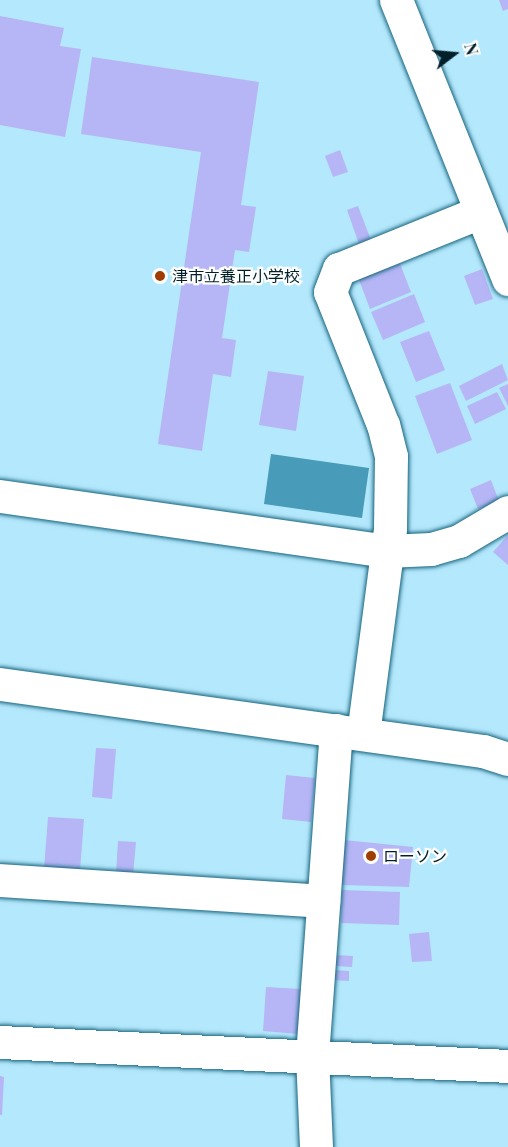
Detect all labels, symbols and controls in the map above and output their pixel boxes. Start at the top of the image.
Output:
north arrow [424,24,484,84]
text: N [460,40,483,57]
place label: 津市立養正小学校 [172,266,300,286]
marker: 津市立養正小学校 [153,269,167,283]
place label: ローソン [383,846,447,866]
marker: ローソン [364,849,378,863]

